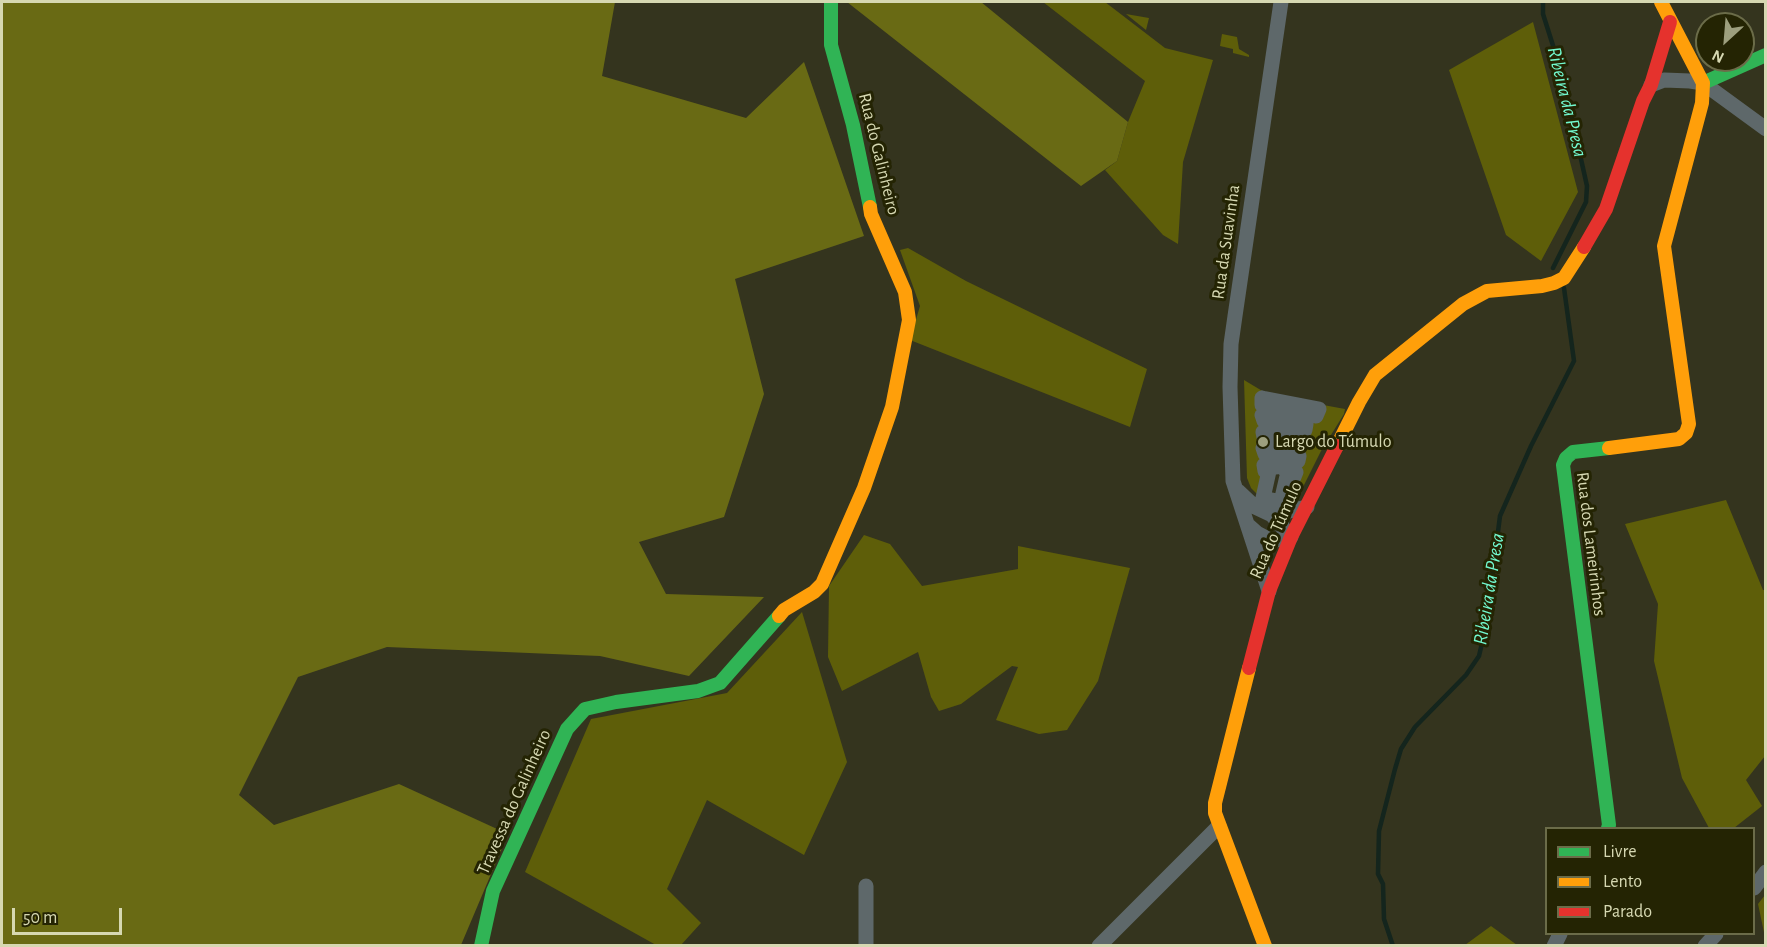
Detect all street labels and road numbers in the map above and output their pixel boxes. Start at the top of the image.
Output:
street label: Rua do Galinheiro [853,91,905,217]
street label: Rua da Suavinha [1207,183,1245,301]
street label: Rua dos Lameirinhos [1571,471,1611,617]
street label: Rua do Túmulo [1245,478,1307,582]
street label: Travessa do Galinheiro [472,726,556,878]

